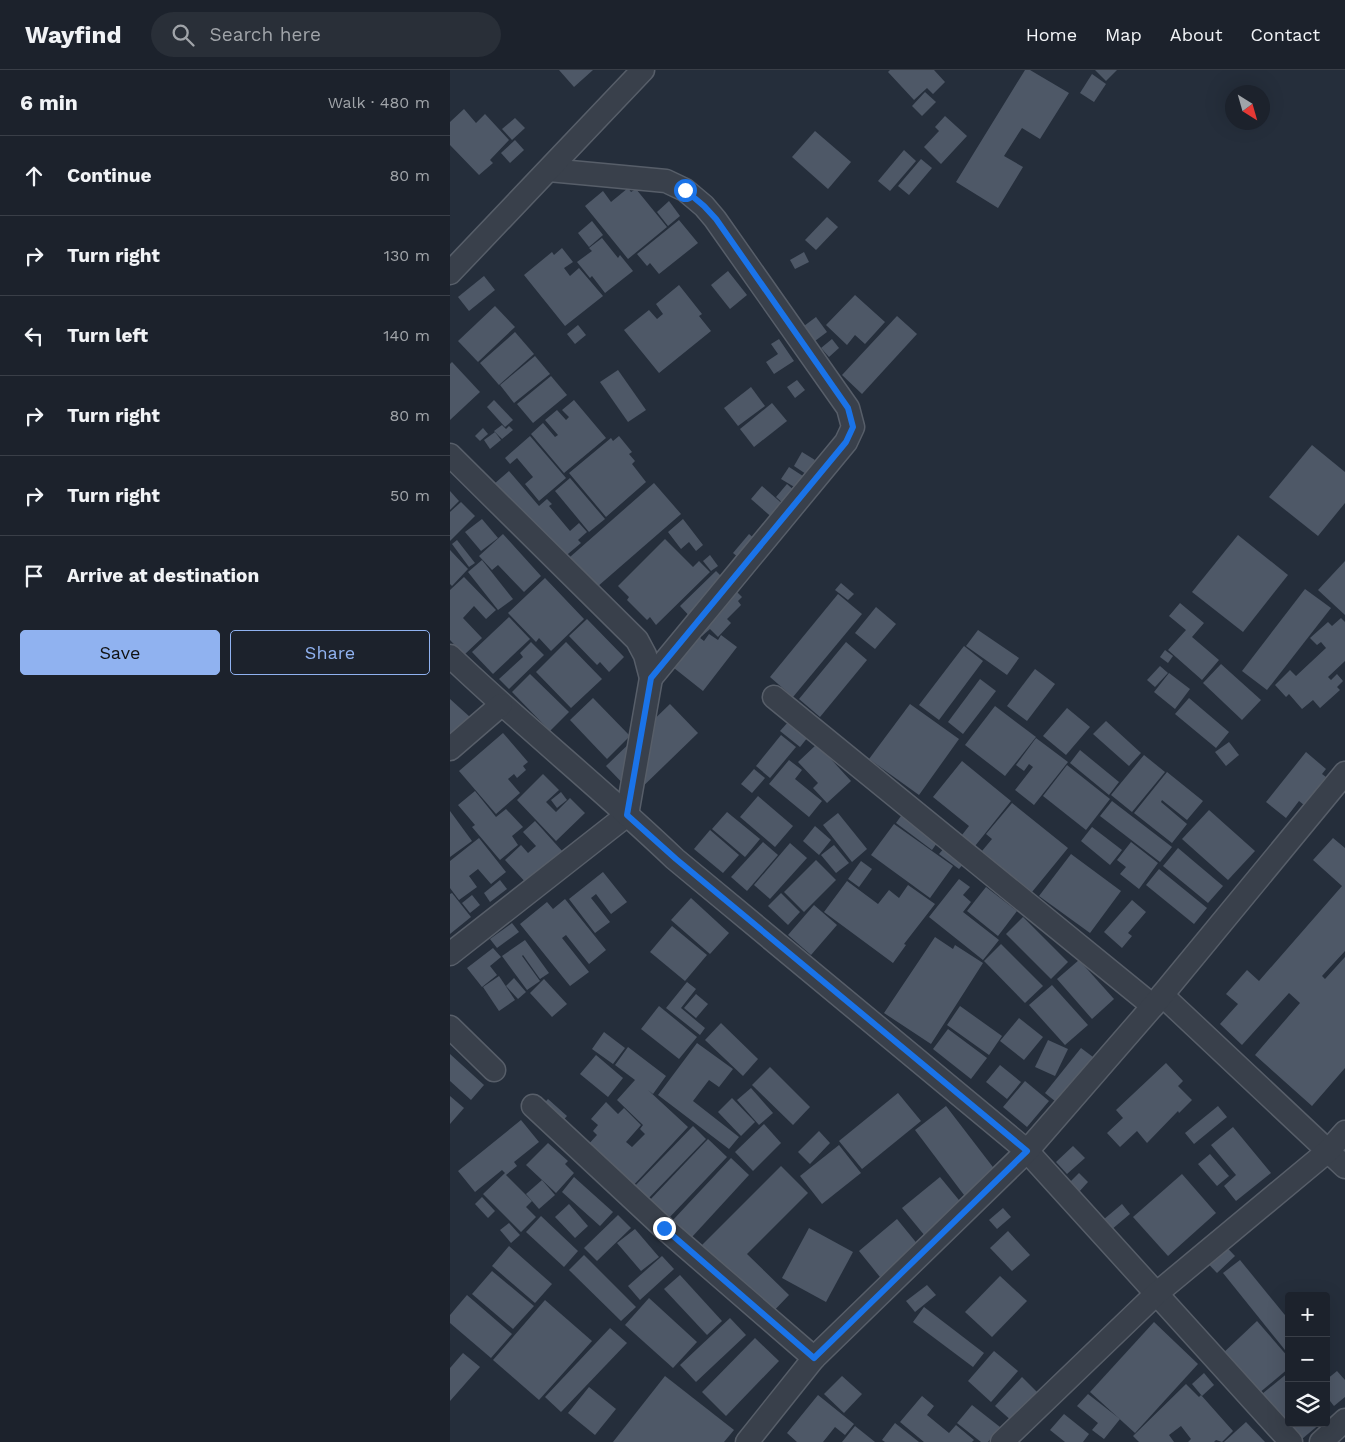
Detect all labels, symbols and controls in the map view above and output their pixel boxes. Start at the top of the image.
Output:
search box [151,12,501,57]
text: Wayfind [25,21,121,49]
icon: search [169,21,197,49]
text: Search here [209,23,321,46]
text: Home [1026,24,1077,45]
text: Map [1105,24,1142,45]
text: About [1170,24,1222,45]
text: Contact [1250,24,1320,45]
north arrow [1225,85,1270,130]
text: 6 min [20,90,78,115]
text: Walk · 480 m [328,93,430,112]
icon: ahead [20,162,48,190]
text: Continue [67,164,151,187]
text: 80 m [389,166,430,185]
route start [674,179,697,202]
icon: right [20,242,48,270]
text: Turn right [67,244,160,267]
text: 130 m [384,246,430,265]
icon: left [20,322,48,350]
text: Turn left [67,324,148,347]
text: 140 m [383,326,430,345]
icon: right [20,402,48,430]
text: Turn right [67,404,160,427]
text: 80 m [389,406,430,425]
icon: right [20,482,48,510]
text: Turn right [67,484,160,507]
text: 50 m [390,486,430,505]
icon: arrive [20,562,48,590]
text: Arrive at destination [67,564,259,587]
button: Save [20,630,220,675]
button: Share [230,630,430,675]
route end [653,1217,676,1240]
map controls [1285,1292,1330,1427]
button: + [1285,1292,1330,1337]
button: − [1285,1337,1330,1382]
button: layers [1285,1382,1330,1427]

